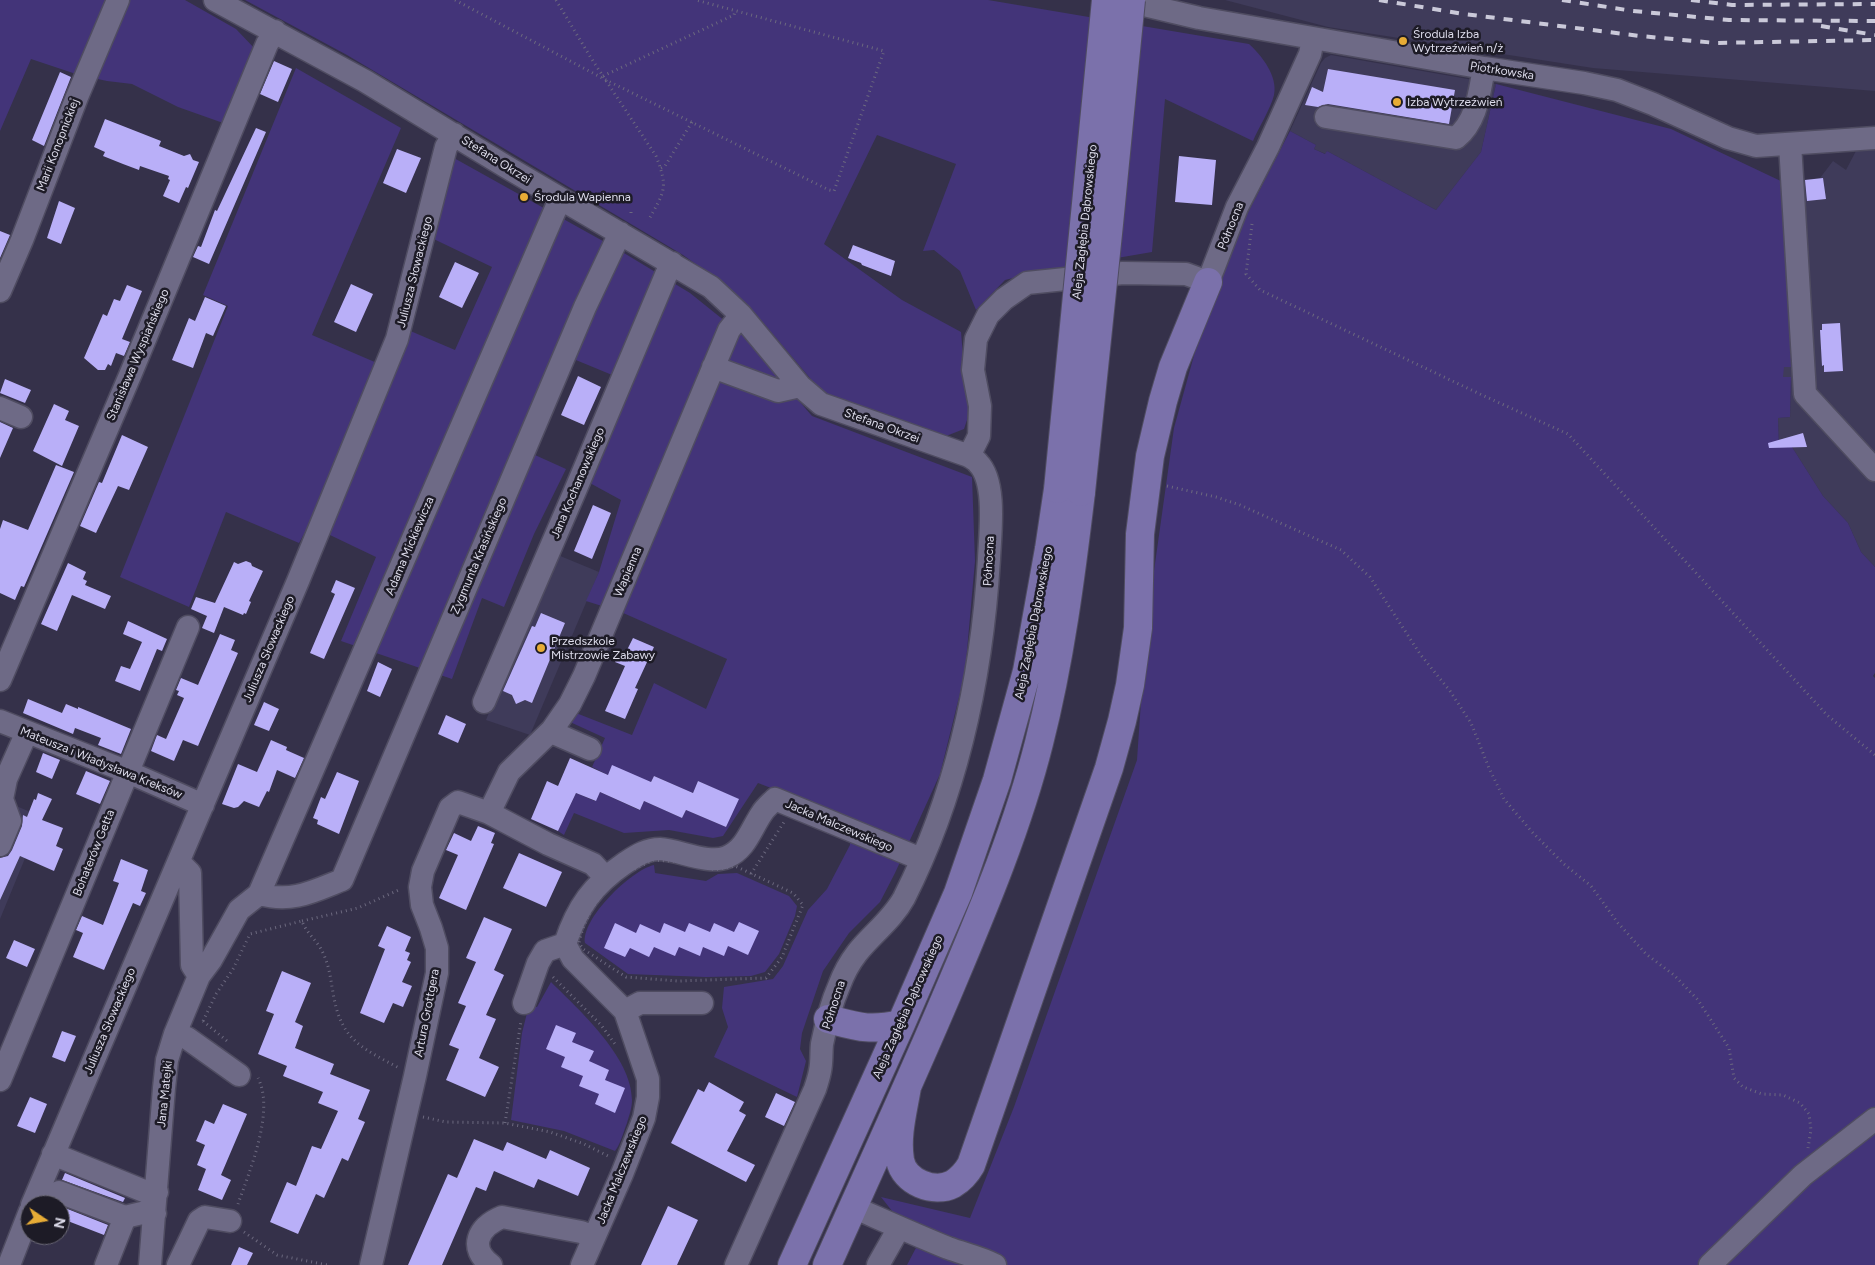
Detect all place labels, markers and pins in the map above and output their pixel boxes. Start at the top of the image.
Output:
place label: Środula Izba Wytrzeźwień n/ż [1413,27,1503,55]
marker: Środula Izba Wytrzeźwień n/ż [1397,35,1409,47]
place label: Izba Wytrzeźwień [1407,95,1502,109]
marker: Izba Wytrzeźwień [1391,96,1403,108]
place label: Środula Wapienna [534,190,631,204]
marker: Środula Wapienna [518,191,530,203]
place label: Przedszkole Mistrzowie Zabawy [551,634,655,662]
marker: Przedszkole Mistrzowie Zabawy [535,642,547,654]

